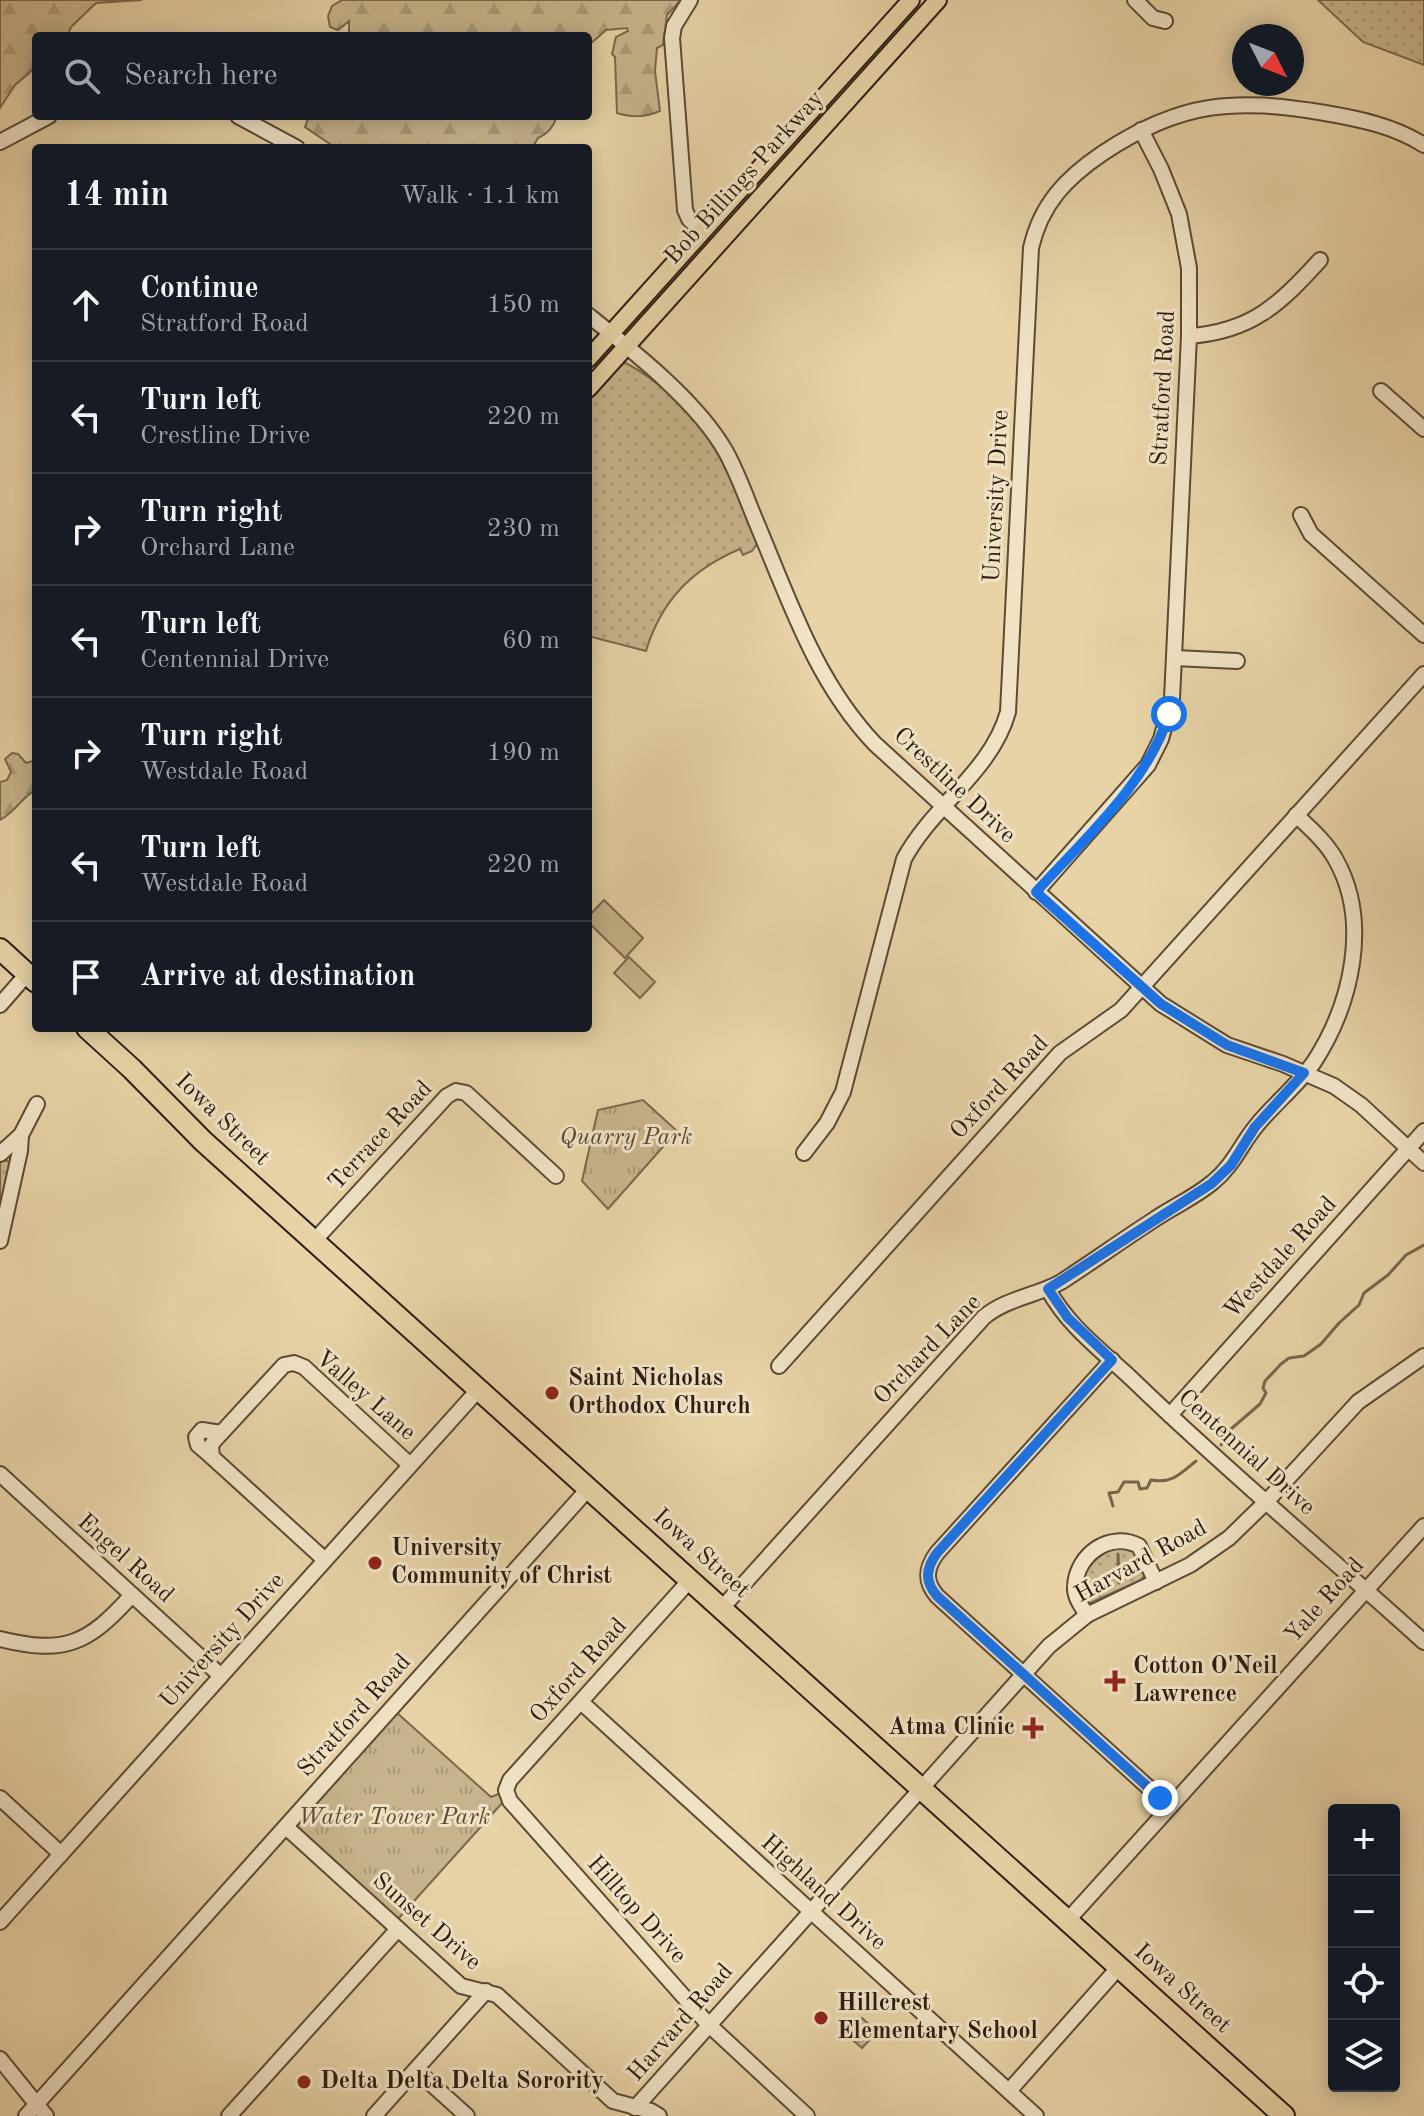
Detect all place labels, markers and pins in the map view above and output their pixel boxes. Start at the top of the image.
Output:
place label: Saint Nicholas Orthodox Church [568,1367,751,1419]
marker: Saint Nicholas Orthodox Church [543,1384,561,1402]
place label: University Community of Christ [391,1537,612,1589]
marker: University Community of Christ [366,1554,384,1572]
place label: Cotton O'Neil Lawrence [1133,1655,1278,1707]
marker: Cotton O'Neil Lawrence [1104,1670,1126,1692]
place label: Atma Clinic [888,1716,1015,1740]
marker: Atma Clinic [1022,1717,1044,1739]
place label: Hillcrest Elementary School [837,1992,1038,2044]
marker: Hillcrest Elementary School [812,2009,830,2027]
place label: Delta Delta Delta Sorority [320,2070,604,2094]
marker: Delta Delta Delta Sorority [295,2073,313,2091]

